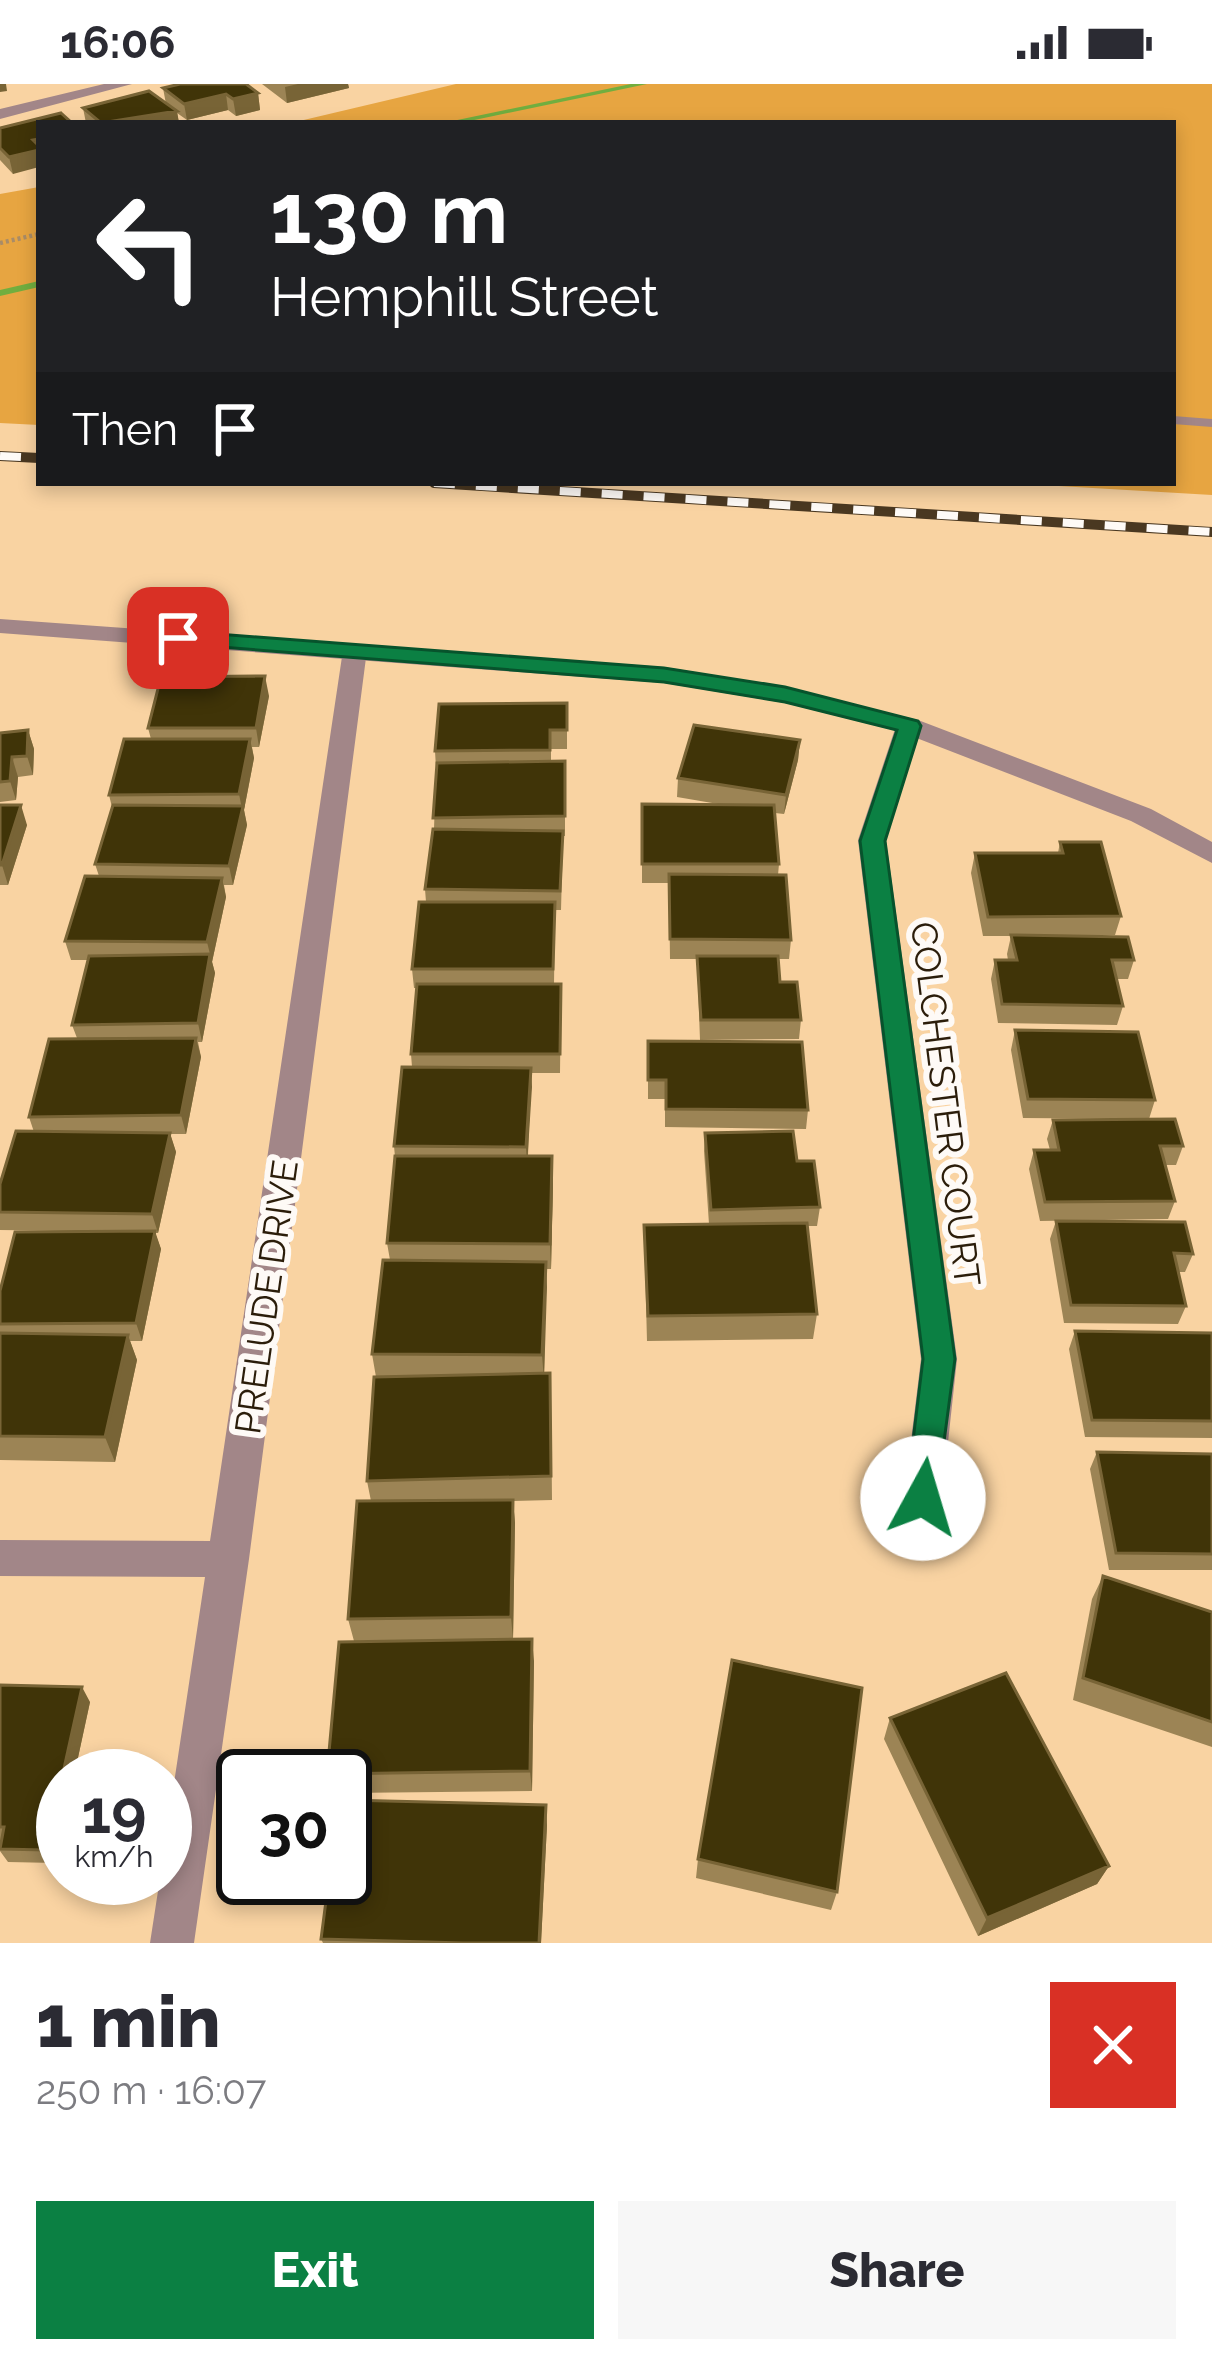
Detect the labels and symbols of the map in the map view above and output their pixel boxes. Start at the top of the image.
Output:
pin [127,587,229,689]
street label: COLCHESTER COURT [903,919,989,1289]
street label: PRELUDE DRIVE [226,1157,306,1437]
position arrow [860,1435,986,1561]
speed limit sign: 30 [216,1749,372,1905]

